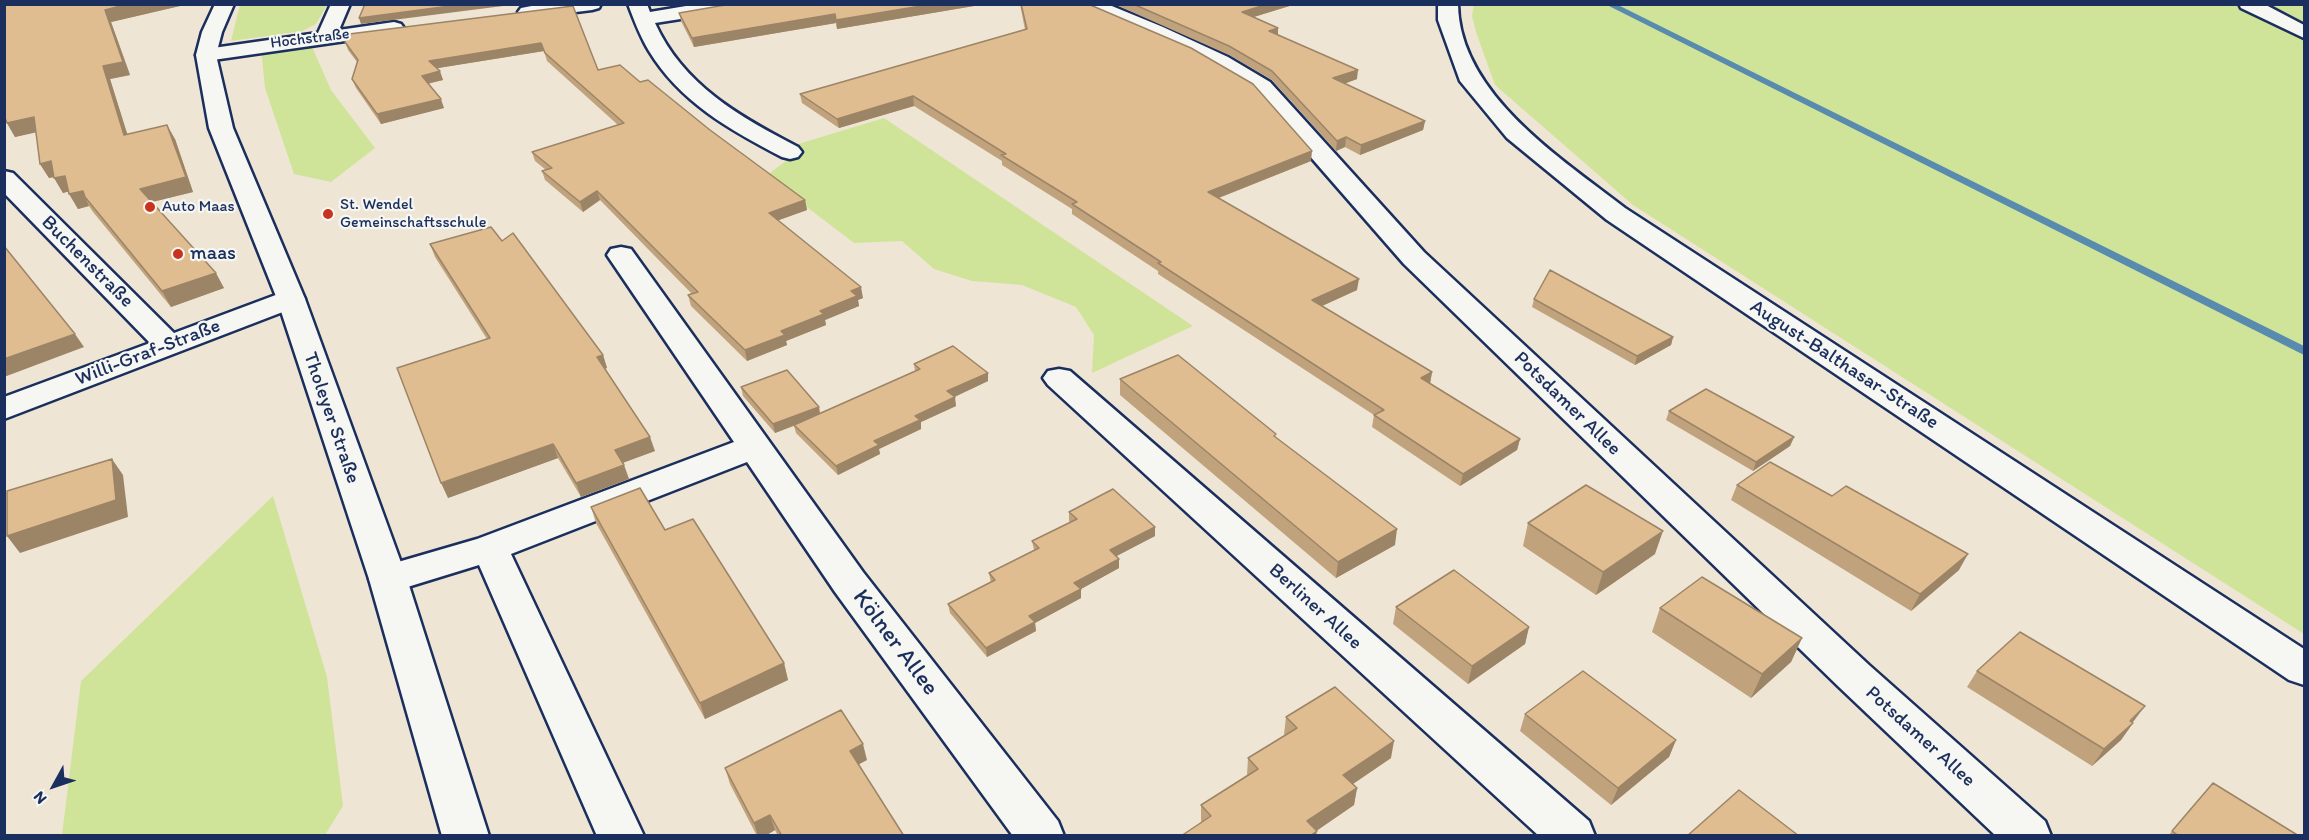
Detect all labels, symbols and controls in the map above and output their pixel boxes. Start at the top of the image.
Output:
street label: Hochstraße [269,25,351,53]
place label: St. Wendel Gemeinschaftsschule [340,195,486,233]
place label: Auto Maas [162,197,235,217]
marker: Auto Maas [143,200,157,214]
marker: St. Wendel Gemeinschaftsschule [321,207,335,221]
street label: Buchenstraße [36,211,138,313]
place label: maas [190,242,236,266]
marker: maas [171,247,185,261]
street label: August-Balthasar-Straße [1745,295,1943,435]
street label: Willi-Graf-Straße [72,314,224,392]
street label: Potsdamer Allee [1508,347,1626,461]
street label: Tholeyer Straße [297,349,365,487]
street label: Berliner Allee [1263,559,1367,655]
street label: Kölner Allee [846,584,944,702]
street label: Potsdamer Allee [1860,681,1980,793]
north arrow [24,756,84,816]
text: N [29,788,51,808]

